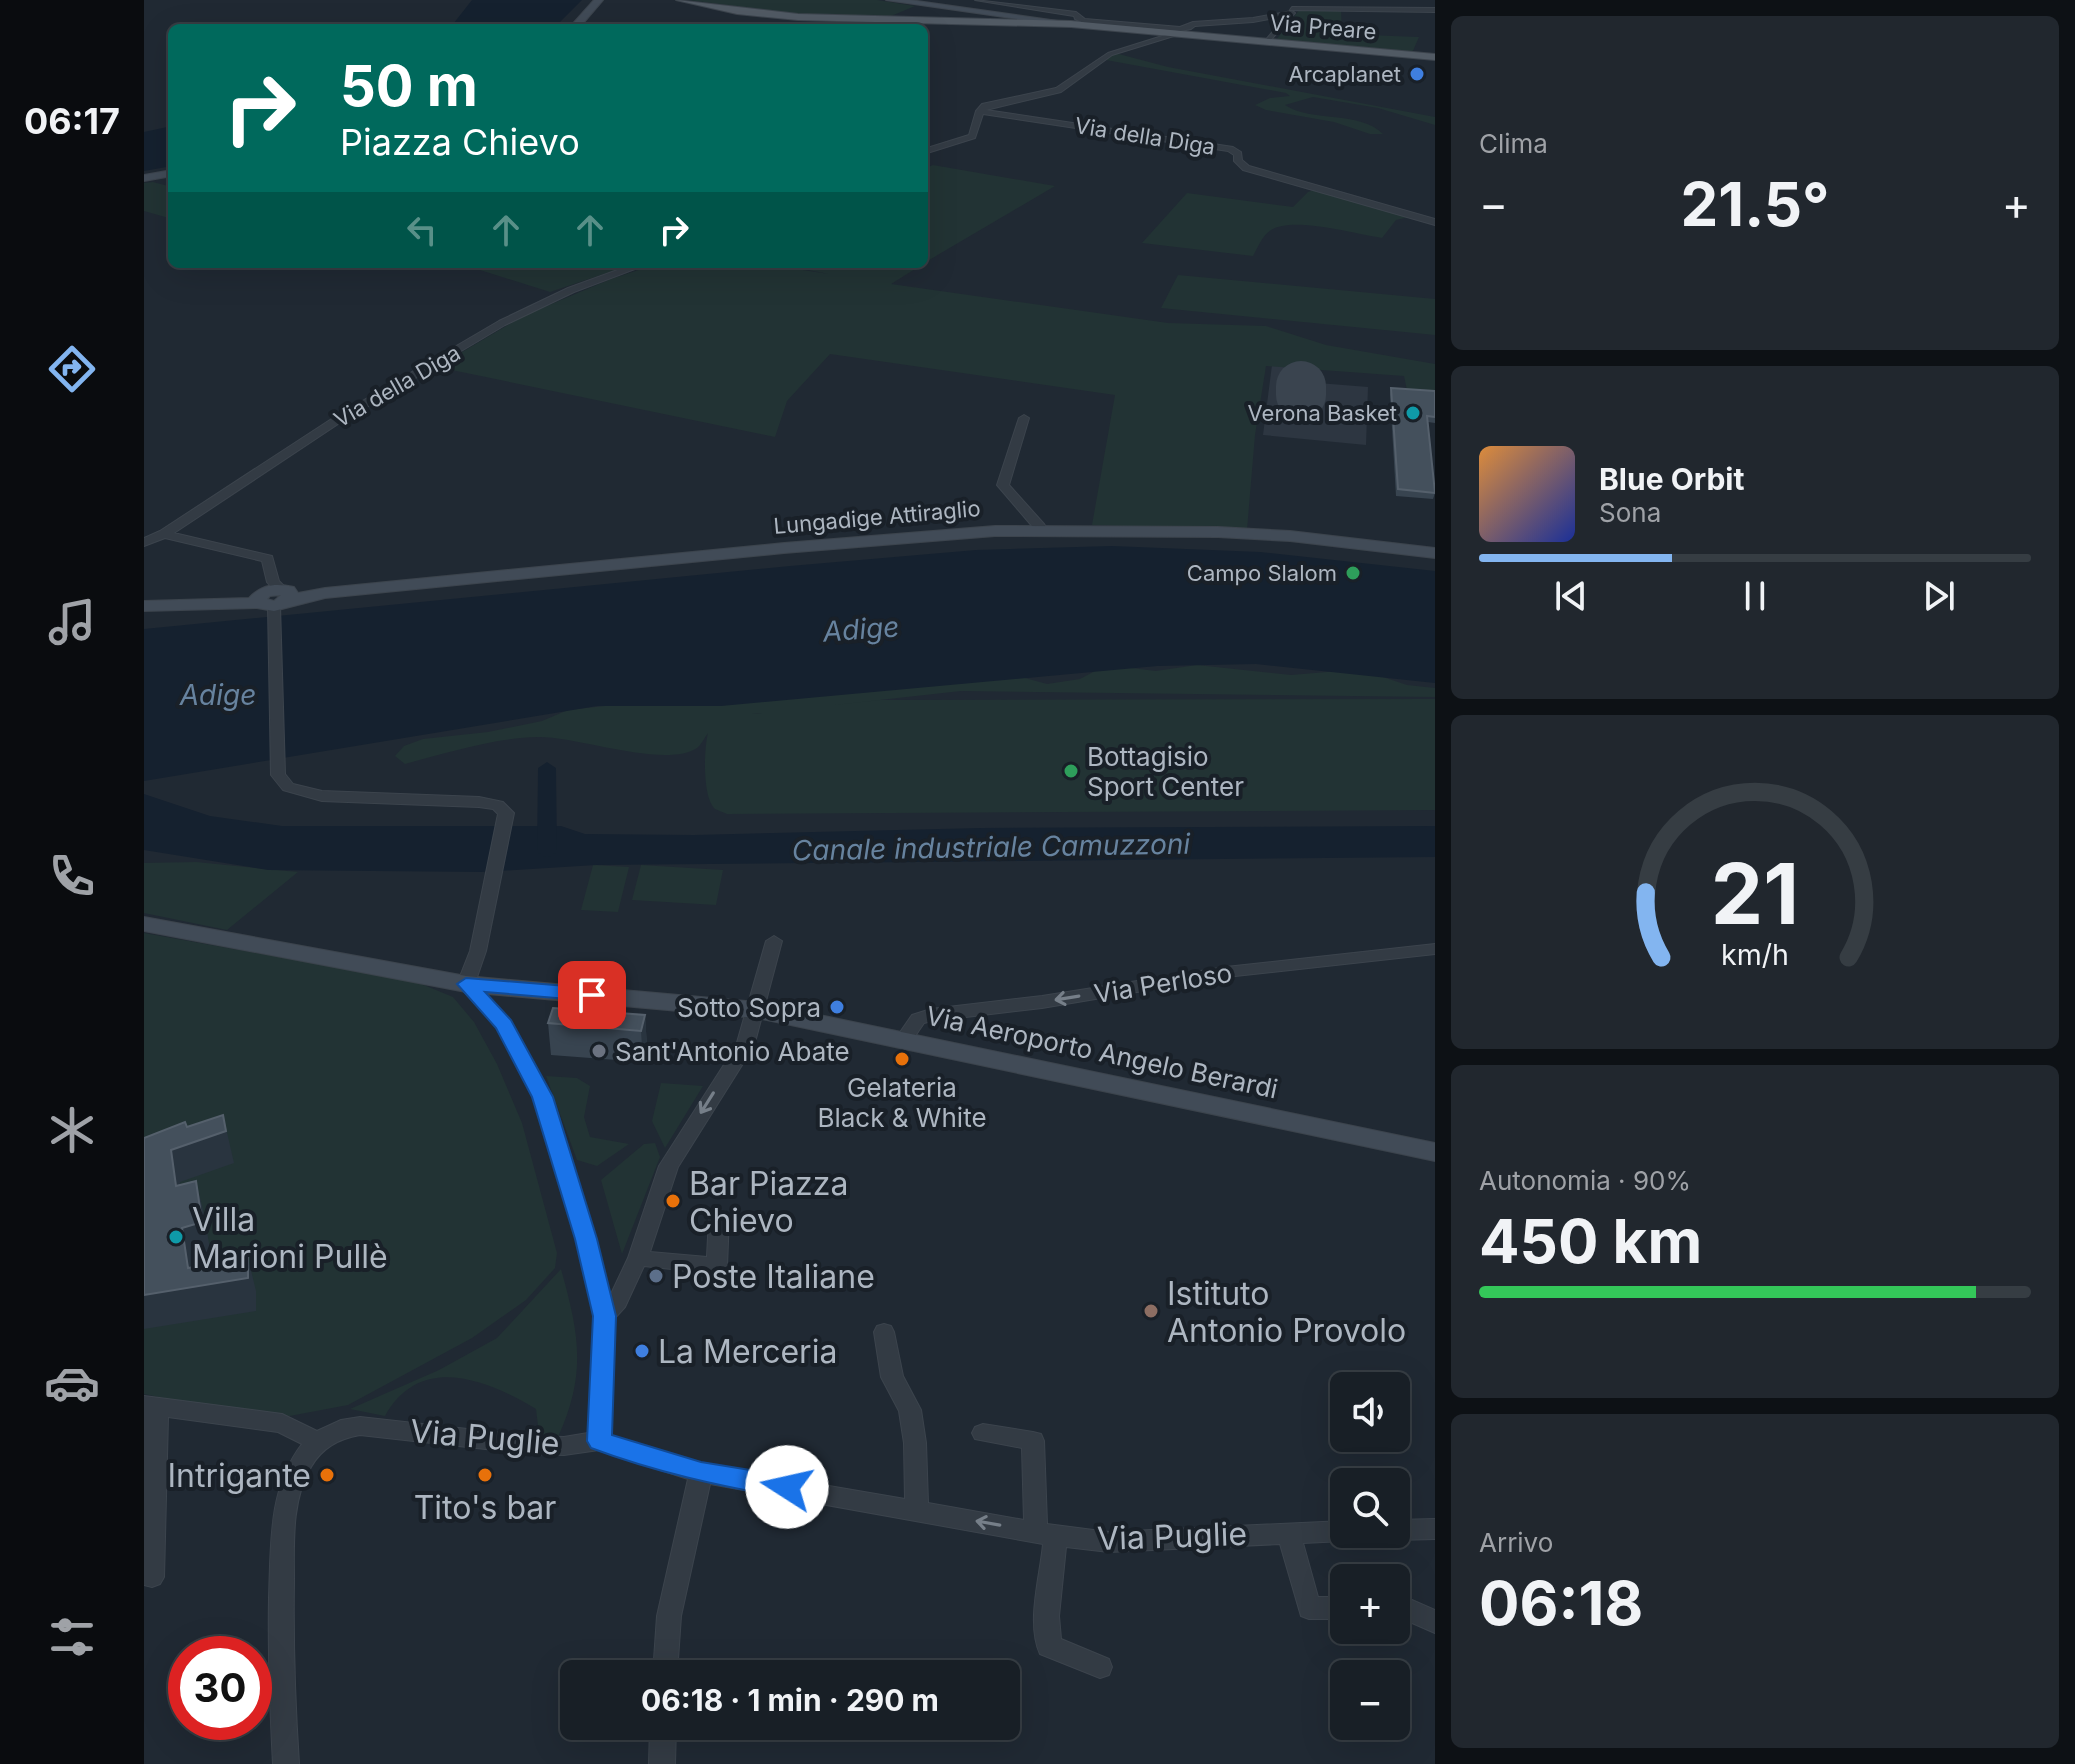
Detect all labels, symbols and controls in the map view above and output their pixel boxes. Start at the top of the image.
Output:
street label: Via Preare [1268,9,1378,45]
text: 50 m [340,52,478,120]
icon: right [208,56,312,160]
place label: Arcaplanet [1289,61,1401,87]
marker: Arcaplanet [1408,65,1426,83]
text: 06:17 [24,99,120,143]
street label: Via della Diga [1073,112,1217,160]
text: Piazza Chievo [340,120,580,164]
text: Clima [1479,128,1548,159]
text: 21.5° [1681,168,1829,240]
text: − [1479,177,1508,231]
text: + [2002,177,2031,231]
icon: left [400,208,444,252]
icon: ahead [484,208,528,252]
icon: ahead [568,208,612,252]
icon: right [652,208,696,252]
street label: Via della Diga [329,339,465,433]
icon: directions [44,341,100,397]
place label: Verona Basket [1248,400,1397,426]
marker: Verona Basket [1404,404,1422,422]
text: Blue Orbit [1599,461,1744,497]
street label: Lungadige Attiraglio [773,495,981,539]
text: Sona [1599,497,1661,528]
place label: Campo Slalom [1187,560,1337,586]
marker: Campo Slalom [1344,564,1362,582]
icon: previous [1549,574,1593,618]
icon: pause [1733,574,1777,618]
icon: next [1917,574,1961,618]
icon: music [44,594,100,650]
water label: Adige [821,609,900,649]
water label: Adige [179,678,256,712]
place label: Bottagisio Sport Center [1087,741,1244,802]
marker: Bottagisio Sport Center [1062,762,1080,780]
water label: Canale industriale Camuzzoni [792,827,1192,867]
text: 21 [1711,843,1799,944]
icon: phone [44,848,100,904]
text: km/h [1721,937,1789,972]
street label: Via Perloso [1092,957,1234,1009]
pin [558,961,626,1029]
icon: arrive [570,973,614,1017]
place label: Sotto Sopra [677,992,821,1023]
one-way arrow [1054,992,1080,1007]
marker: Sotto Sopra [828,998,846,1016]
street label: Via Aeroporto Angelo Berardi [923,1000,1281,1104]
place label: Sant'Antonio Abate [615,1036,850,1067]
marker: Sant'Antonio Abate [590,1042,608,1060]
marker: Gelateria Black & White [893,1050,911,1068]
place label: Gelateria Black & White [817,1072,987,1133]
one-way arrow [699,1091,715,1114]
icon: climate [44,1102,100,1158]
place label: Bar Piazza Chievo [689,1164,848,1240]
text: Autonomia · 90% [1479,1165,1691,1196]
marker: Bar Piazza Chievo [664,1192,682,1210]
place label: Villa Marioni Pullè [192,1200,388,1276]
text: 450 km [1479,1205,1702,1277]
marker: Villa Marioni Pullè [167,1228,185,1246]
place label: Poste Italiane [672,1257,875,1296]
marker: Poste Italiane [647,1267,665,1285]
place label: Istituto Antonio Provolo [1167,1274,1406,1350]
marker: Istituto Antonio Provolo [1142,1302,1160,1320]
place label: La Merceria [658,1332,837,1371]
marker: La Merceria [633,1342,651,1360]
icon: car [44,1355,100,1411]
map controls [1330,1372,1410,1740]
button: sound [1330,1372,1410,1452]
street label: Via Puglie [409,1411,561,1463]
position arrow [745,1445,829,1529]
place label: Intrigante [167,1456,311,1495]
marker: Intrigante [318,1466,336,1484]
marker: Tito's bar [476,1466,494,1484]
button: search [1330,1468,1410,1548]
place label: Tito's bar [414,1488,556,1527]
street label: Via Puglie [1096,1514,1248,1558]
one-way arrow [976,1515,1001,1530]
text: Arrivo [1479,1527,1553,1558]
button: + [1330,1564,1410,1644]
text: 06:18 [1479,1567,1643,1639]
icon: filters [44,1609,100,1665]
speed limit sign: 30 [168,1636,272,1740]
button: − [1330,1660,1410,1740]
text: 06:18 · 1 min · 290 m [641,1682,939,1718]

